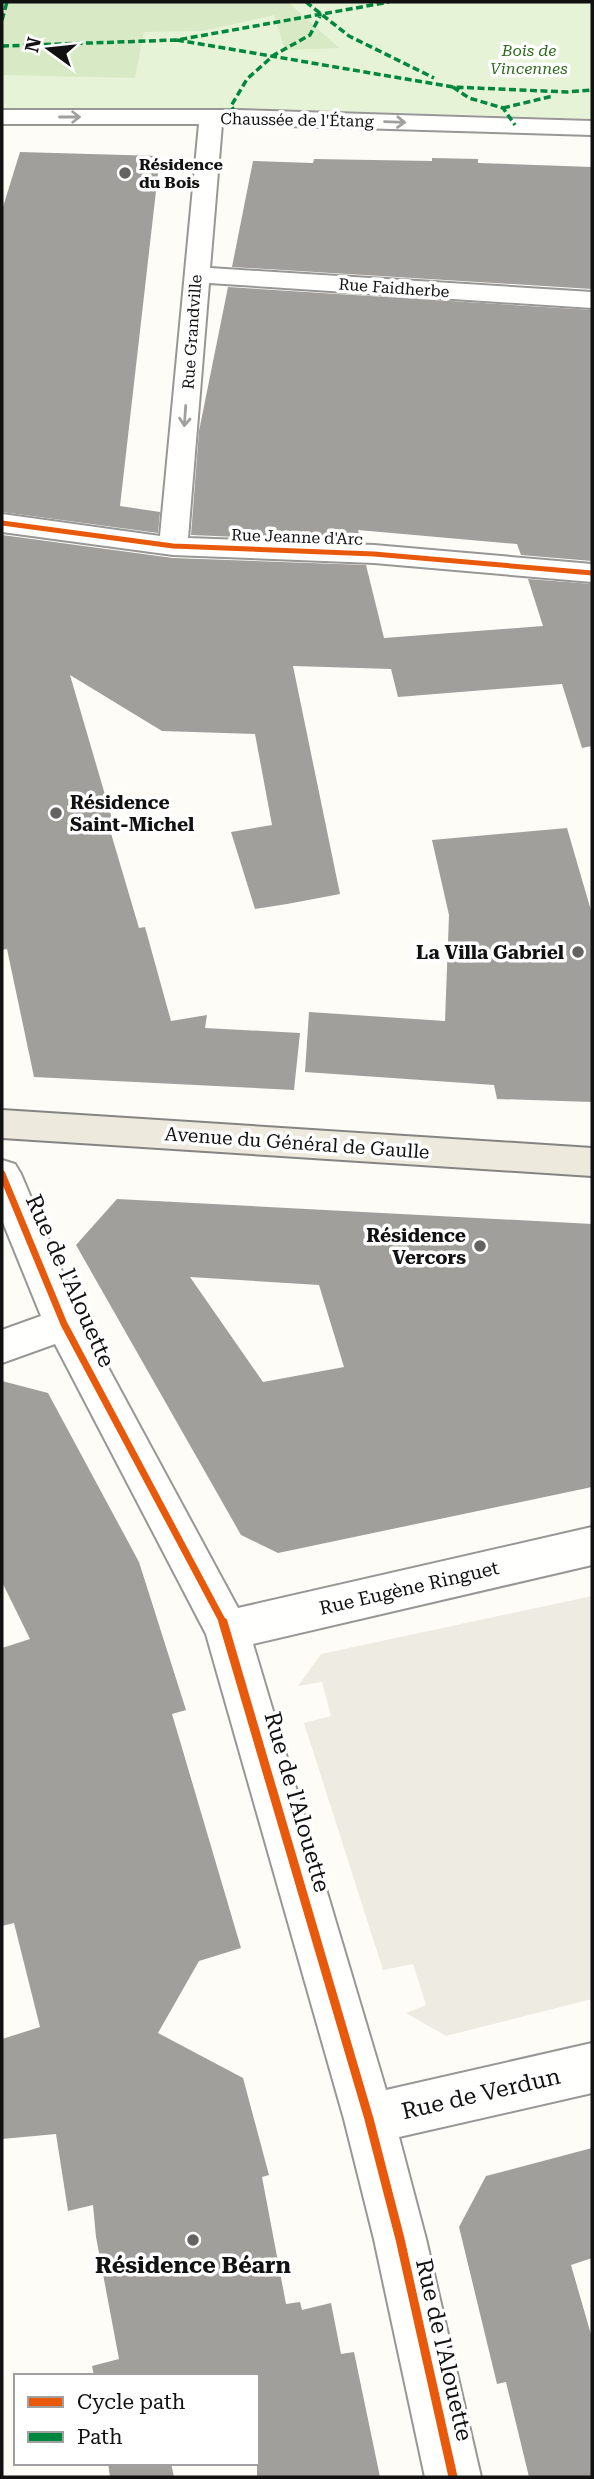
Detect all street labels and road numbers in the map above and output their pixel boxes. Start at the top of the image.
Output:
street label: Chaussée de l'Étang [220,109,375,131]
street label: Rue Grandville [179,274,205,390]
street label: Rue Faidherbe [338,275,450,301]
street label: Rue Jeanne d'Arc [231,525,363,549]
street label: Avenue du Général de Gaulle [164,1122,430,1164]
street label: Rue de l'Alouette [20,1190,120,1372]
street label: Rue Eugène Ringuet [317,1556,501,1620]
street label: Rue de l'Alouette [258,1709,336,1895]
street label: Rue de Verdun [399,2063,563,2125]
street label: Rue de l'Alouette [410,2256,478,2444]

